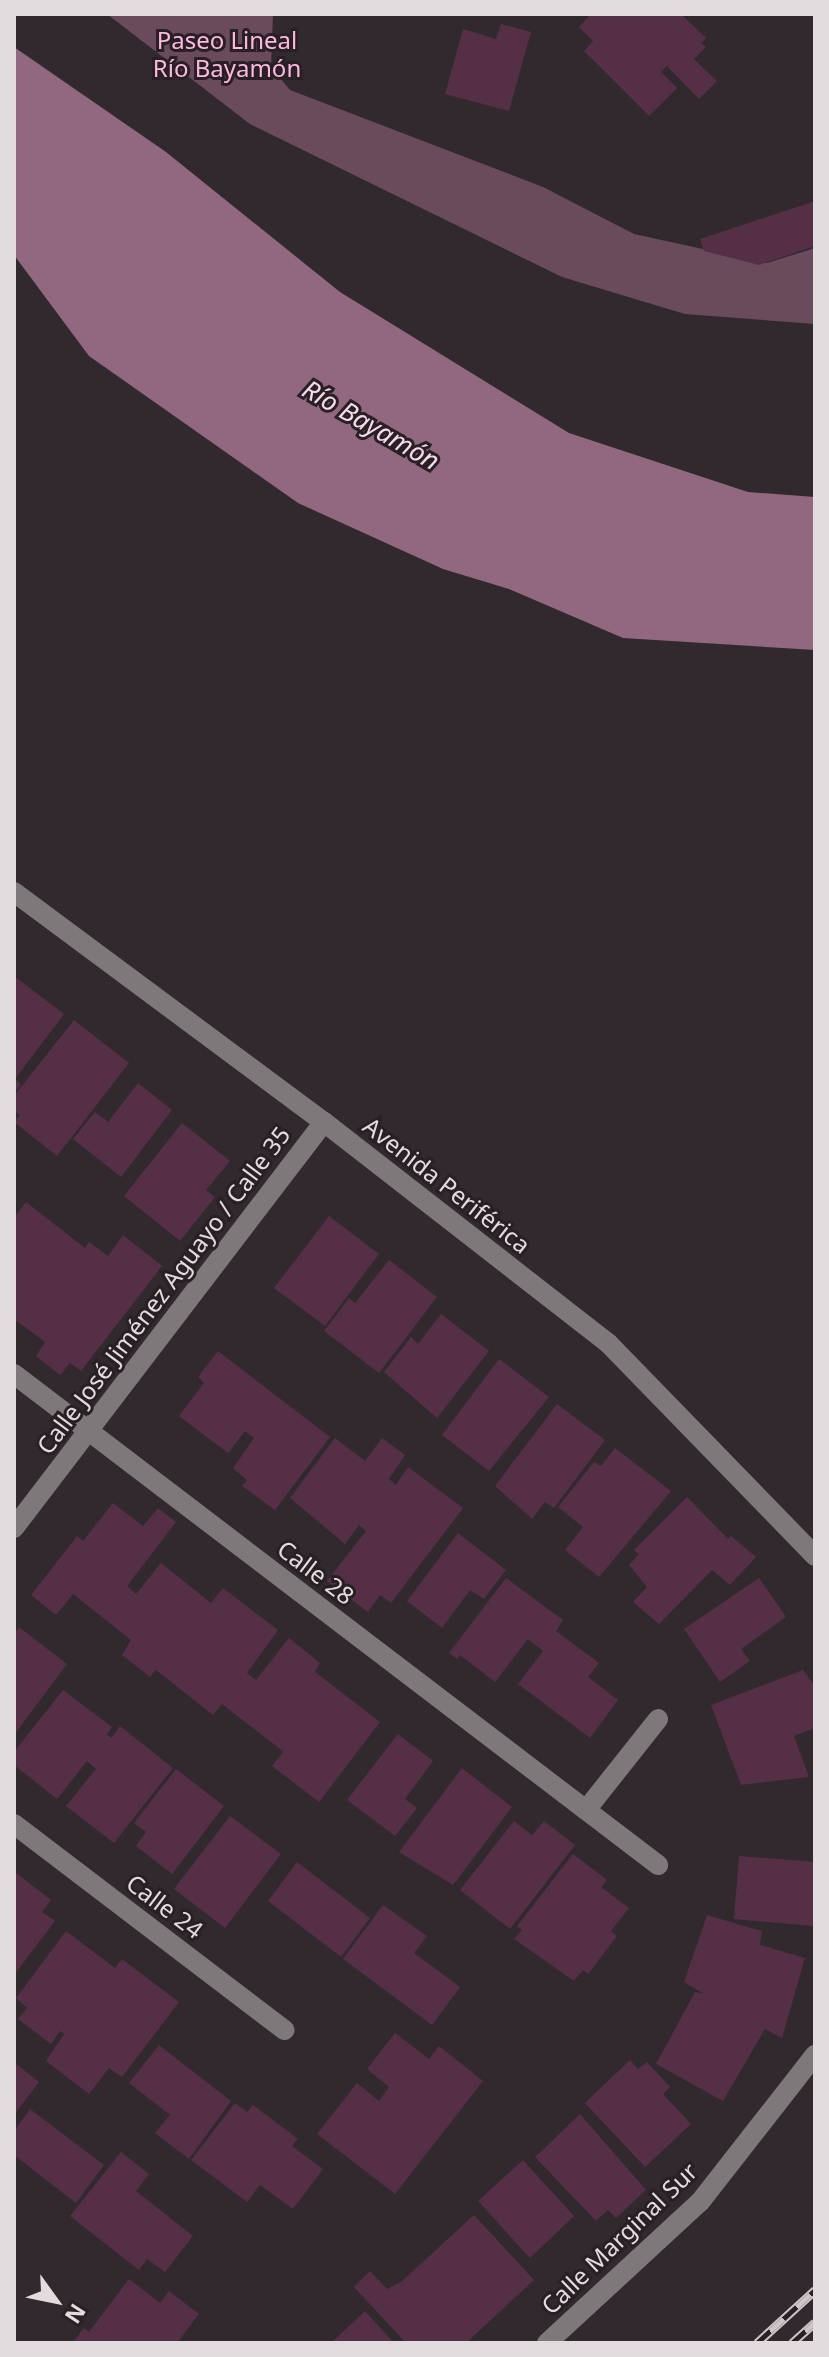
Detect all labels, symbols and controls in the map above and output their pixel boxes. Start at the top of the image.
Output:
park label: Paseo Lineal Río Bayamón [153,26,301,82]
water label: Río Bayamón [297,373,445,477]
street label: Avenida Periférica [358,1111,536,1259]
street label: Calle José Jiménez Aguayo / Calle 35 [30,1121,296,1459]
street label: Calle 28 [272,1534,360,1610]
street label: Calle 24 [121,1868,209,1944]
street label: Calle Marginal Sur [535,2156,703,2320]
north arrow [16,2261,96,2341]
text: N [59,2298,94,2330]

